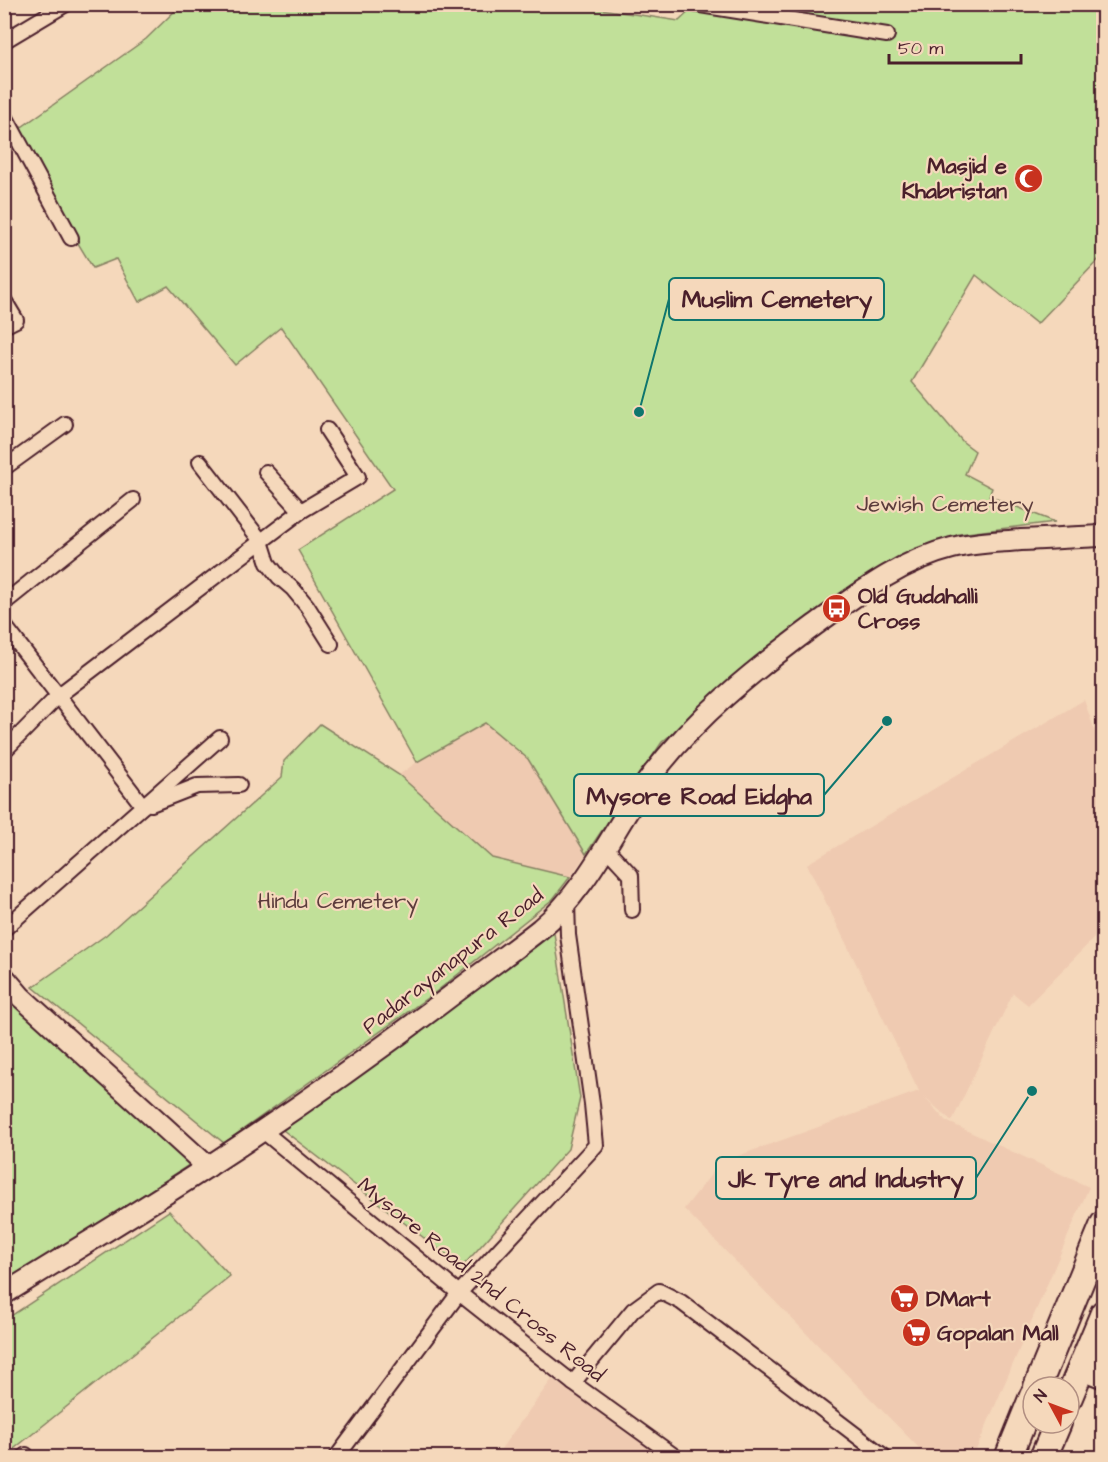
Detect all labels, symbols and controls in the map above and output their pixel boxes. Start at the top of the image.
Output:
scale bar [889,27,1021,65]
text: 50 m [898,36,943,61]
place label: Masjid e Khabristan [902,151,1007,207]
mosque icon: Masjid e Khabristan [1012,163,1044,195]
callout: Muslim Cemetery [669,278,884,320]
text: Muslim Cemetery [682,283,873,319]
park label: Jewish Cemetery [857,489,1033,521]
place label: Old Gudahalli Cross [858,581,978,637]
bus stop icon: Old Gudahalli Cross [821,593,853,625]
callout: Mysore Road Eidgha [574,774,824,816]
text: Mysore Road Eidgha [586,780,813,816]
street label: Padarayanapura Road [356,880,551,1043]
park label: Hindu Cemetery [258,886,418,918]
callout: Jk Tyre and Industry [716,1157,976,1199]
text: Jk Tyre and Industry [727,1163,965,1199]
street label: Mysore Road 2nd Cross Road [350,1170,612,1391]
supermarket icon: DMart [889,1283,921,1315]
place label: DMart [926,1284,992,1315]
supermarket icon: Gopalan Mall [900,1317,932,1349]
place label: Gopalan Mall [937,1318,1059,1349]
north arrow [1021,1375,1081,1435]
text: N [1029,1385,1052,1407]

